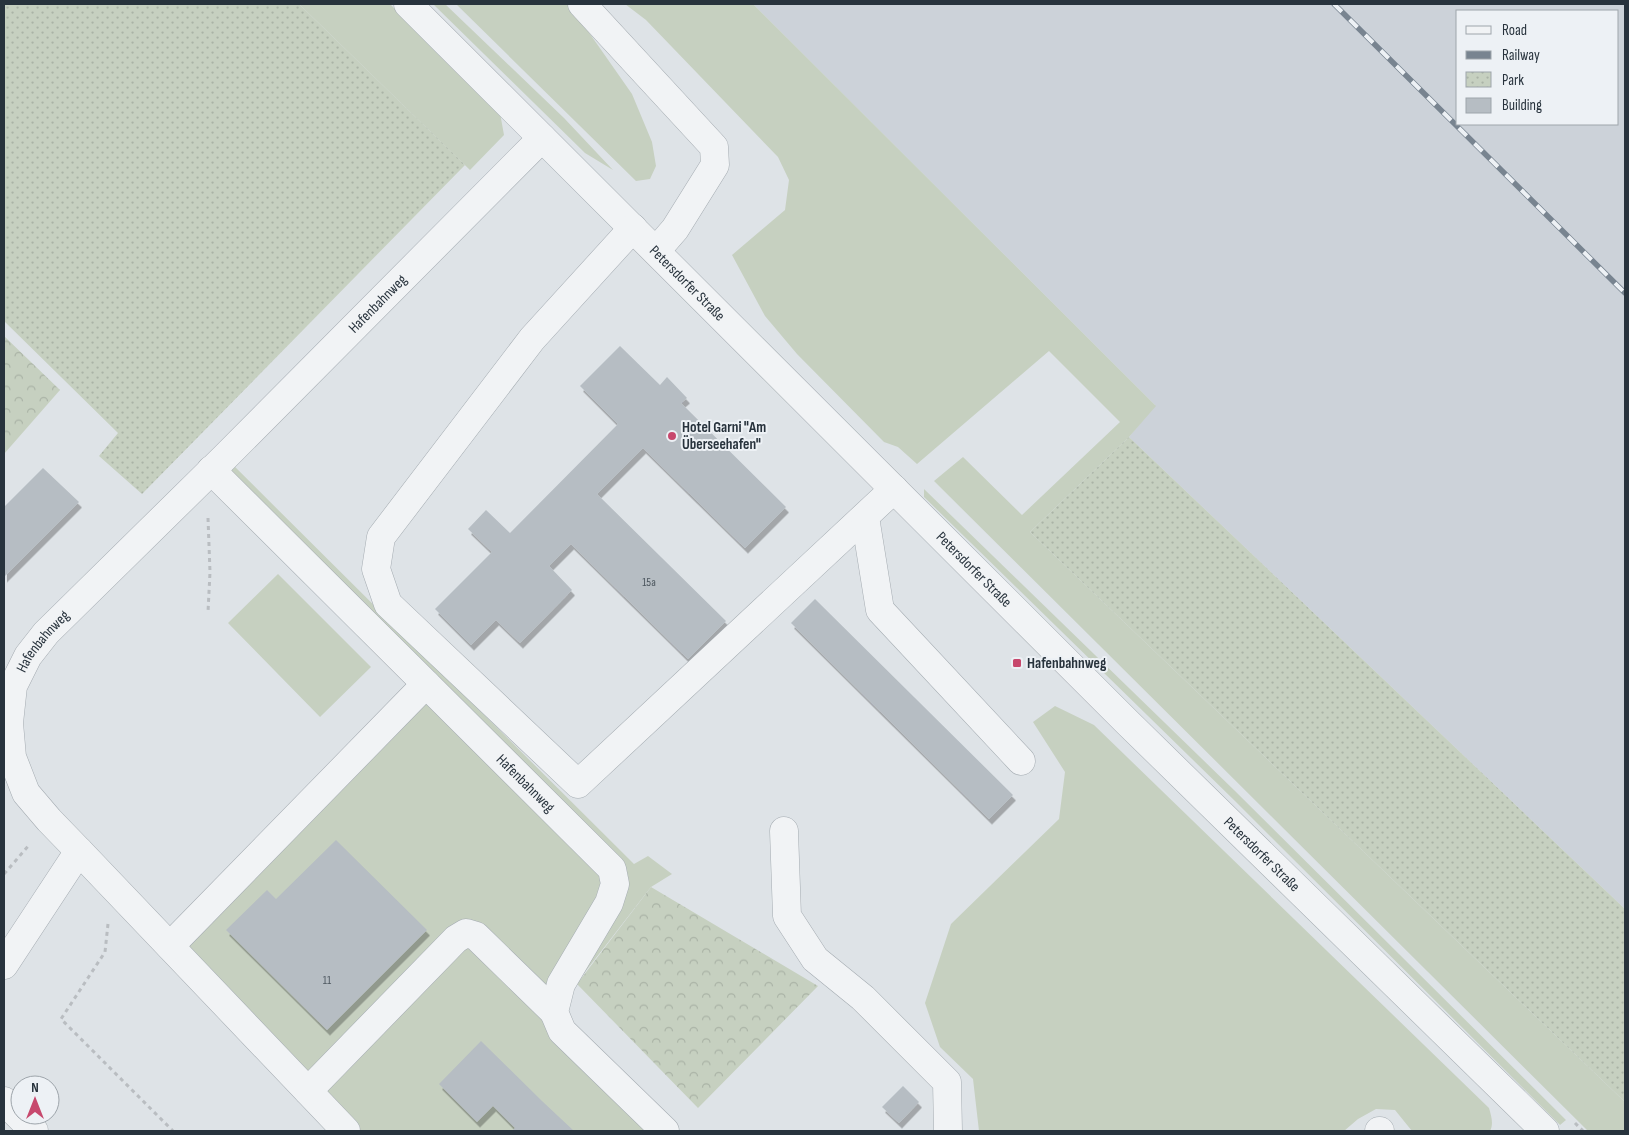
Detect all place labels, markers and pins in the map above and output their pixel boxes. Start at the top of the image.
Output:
place label: Hotel Garni "Am Überseehafen" [682,418,766,454]
marker: Hotel Garni "Am Überseehafen" [666,430,678,442]
place label: Hafenbahnweg [1027,654,1107,673]
marker: Hafenbahnweg [1011,657,1023,669]

